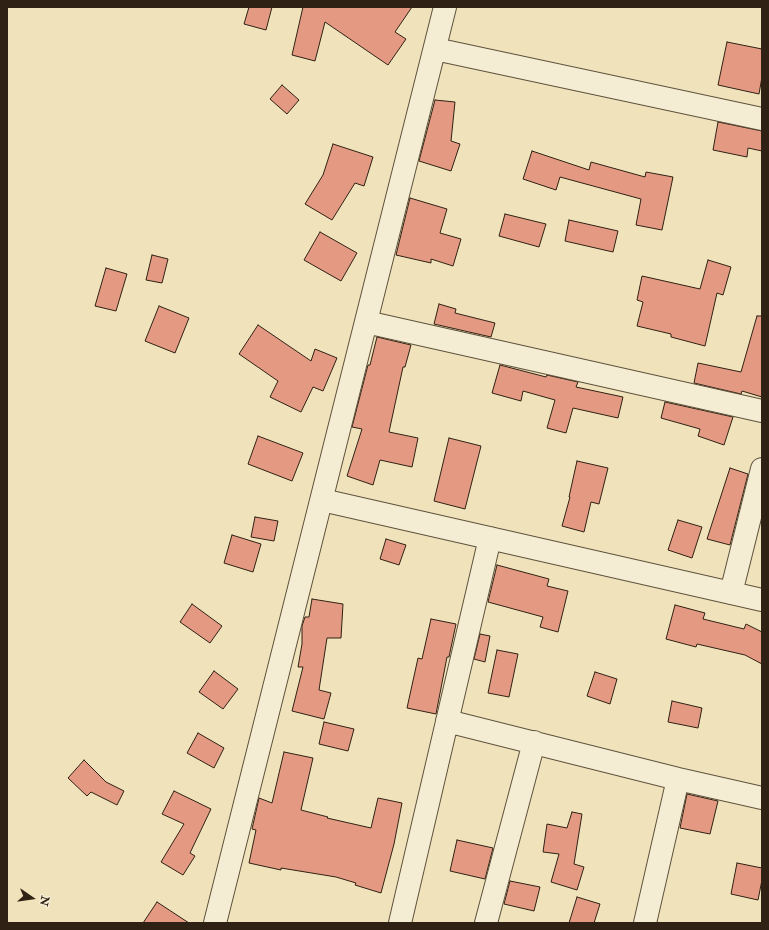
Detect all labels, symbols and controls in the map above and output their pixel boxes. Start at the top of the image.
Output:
north arrow [12,878,52,918]
text: N [37,895,52,907]

